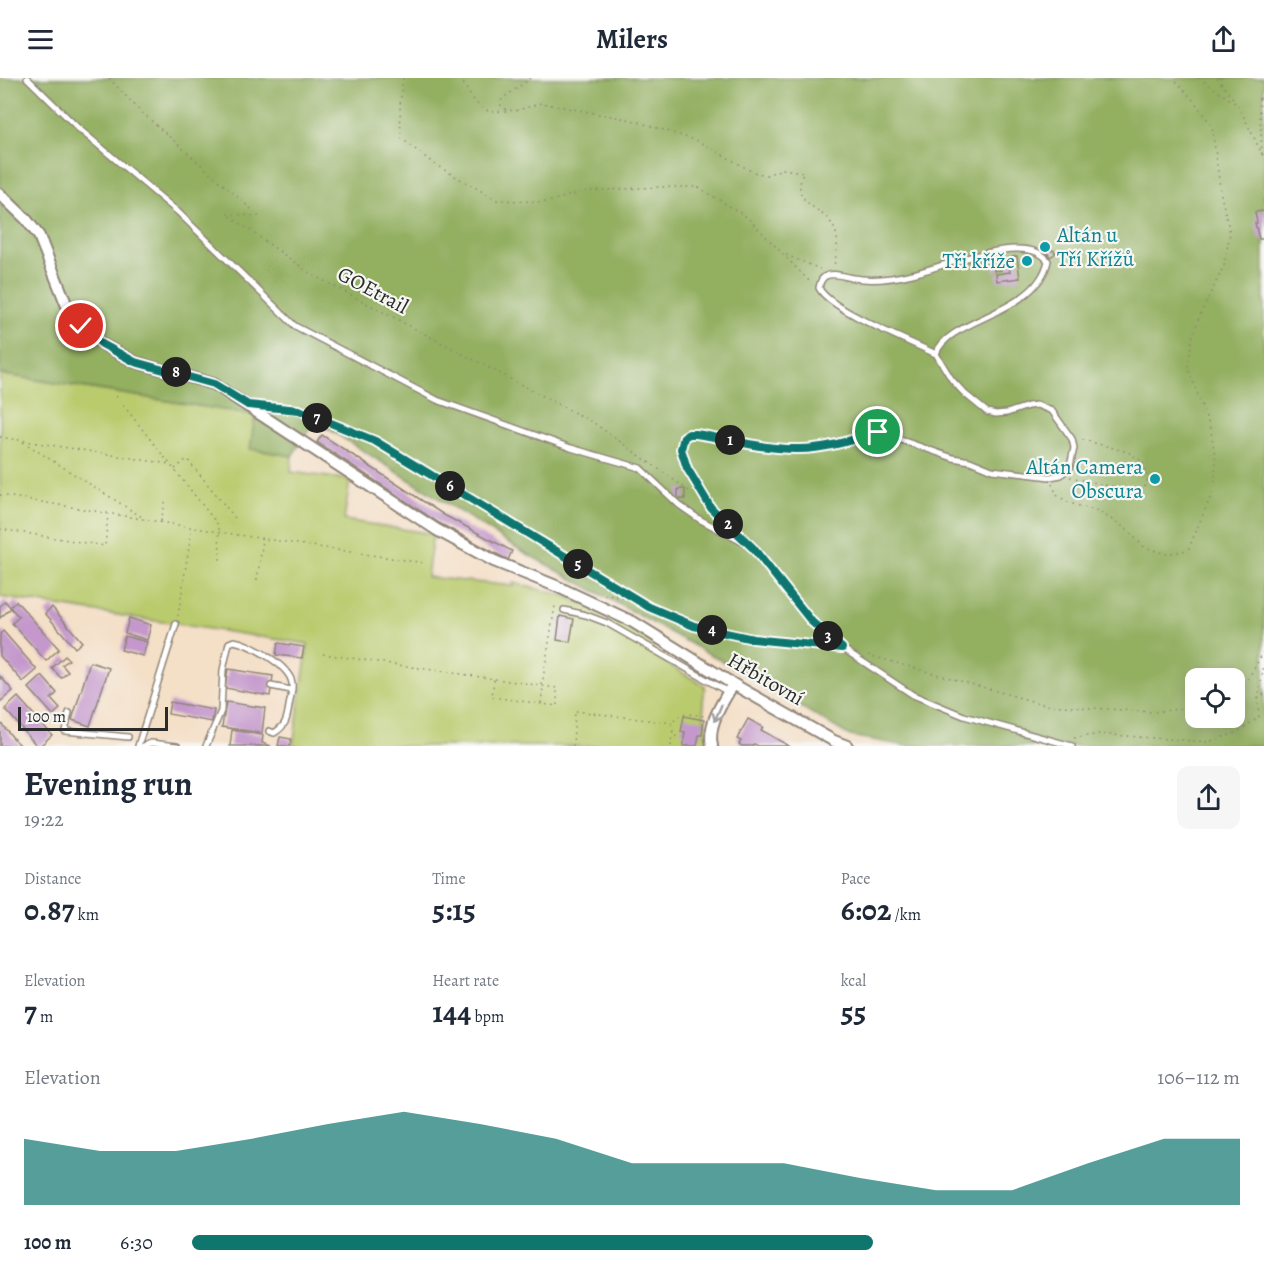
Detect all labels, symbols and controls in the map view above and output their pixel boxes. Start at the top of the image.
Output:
text: Milers [596,21,668,57]
icon: menu [24,23,57,56]
icon: share [1207,23,1240,56]
place label: Altán u Tří Křížů [1056,221,1135,273]
marker: Altán u Tří Křížů [1038,240,1052,254]
place label: Tři kříže [943,247,1015,275]
marker: Tři kříže [1020,254,1034,268]
street label: GOEtrail [333,260,413,320]
pin [55,300,106,351]
icon: check [64,309,97,342]
pin: 8 [161,357,191,387]
text: 8 [172,361,180,383]
pin: 7 [302,403,332,433]
pin [852,406,903,457]
text: 7 [314,407,320,429]
icon: arrive [861,415,894,448]
pin: 1 [715,425,745,455]
text: 1 [727,429,733,451]
place label: Altán Camera Obscura [1025,453,1143,505]
pin: 6 [435,471,465,501]
marker: Altán Camera Obscura [1148,472,1162,486]
text: 6 [446,475,454,497]
pin: 2 [713,509,743,539]
text: 2 [724,513,732,535]
pin: 5 [563,549,593,579]
text: 5 [575,553,581,575]
pin: 4 [697,615,727,645]
text: 4 [708,619,716,641]
pin: 3 [813,621,843,651]
text: 3 [825,625,831,647]
street label: Hřbitovní [723,646,809,712]
map controls [1185,668,1245,728]
button: locate [1185,668,1245,728]
scale bar [18,704,168,732]
one-way arrow [712,704,723,722]
text: 100 m [27,706,66,728]
text: Evening run [24,761,193,806]
button: share [1177,766,1240,829]
text: 19:22 [24,806,64,833]
text: Distance [24,868,81,890]
text: Time [432,868,466,890]
text: Pace [841,868,870,890]
text: 0.87 [24,890,75,930]
text: 5:15 [432,890,476,930]
text: 6:02 [841,890,891,930]
text: km [75,904,99,926]
text: /km [891,904,921,926]
text: Elevation [24,970,85,992]
text: Heart rate [432,970,499,992]
text: kcal [841,970,866,992]
text: 7 [24,992,37,1032]
text: 144 [432,992,471,1032]
text: 55 [841,992,866,1032]
text: m [37,1006,53,1028]
text: bpm [471,1006,504,1028]
text: Elevation [24,1064,101,1091]
text: 106–112 m [1157,1064,1240,1091]
text: 100 m [24,1229,72,1256]
text: 6:30 [120,1229,153,1256]

